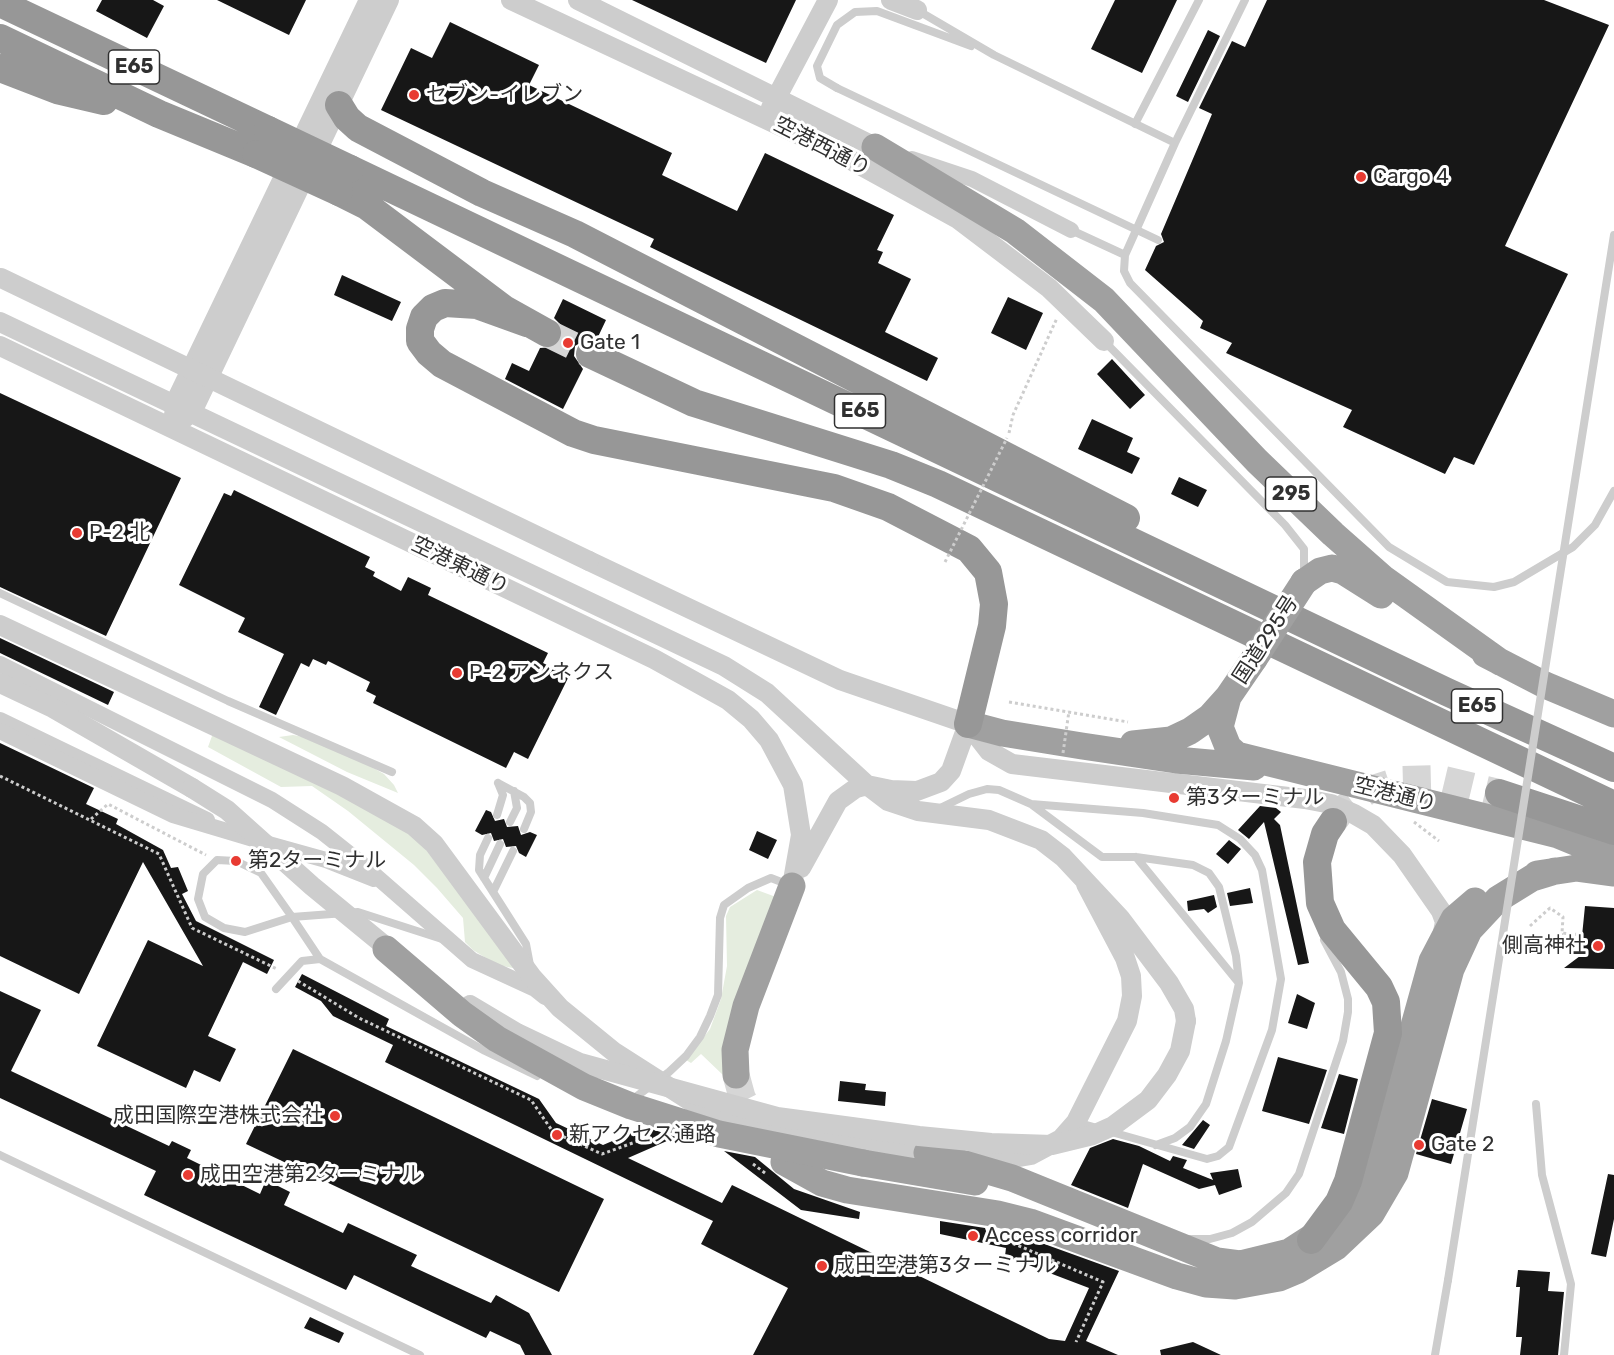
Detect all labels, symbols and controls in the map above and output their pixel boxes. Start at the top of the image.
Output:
road number: E65 [108,50,160,84]
place label: セブン-イレブン [426,82,583,108]
marker: セブン-イレブン [407,88,421,102]
street label: 空港西通り [770,112,874,182]
place label: Cargo 4 [1373,164,1449,190]
marker: Cargo 4 [1354,170,1368,184]
place label: Gate 1 [580,330,640,356]
marker: Gate 1 [561,336,575,350]
road number: E65 [834,394,886,428]
road number: 295 [1266,477,1316,511]
place label: P-2 北 [89,520,150,546]
marker: P-2 北 [70,526,84,540]
street label: 空港東通り [407,532,513,600]
street label: 国道295号 [1228,591,1304,689]
place label: P-2 アンネクス [469,660,614,686]
marker: P-2 アンネクス [450,666,464,680]
road number: E65 [1452,689,1502,723]
street label: 空港通り [1351,773,1439,817]
place label: 第3ターミナル [1186,785,1325,811]
marker: 第3ターミナル [1167,791,1181,805]
place label: 第2ターミナル [248,848,386,874]
marker: 第2ターミナル [229,854,243,868]
place label: 側高神社 [1502,933,1586,959]
marker: 側高神社 [1591,939,1605,953]
place label: 成田国際空港株式会社 [113,1103,323,1129]
marker: 成田国際空港株式会社 [328,1109,342,1123]
place label: 新アクセス通路 [569,1122,716,1148]
marker: 新アクセス通路 [550,1128,564,1142]
place label: Gate 2 [1431,1132,1494,1158]
marker: Gate 2 [1412,1138,1426,1152]
place label: 成田空港第2ターミナル [200,1162,422,1188]
marker: 成田空港第2ターミナル [181,1168,195,1182]
place label: Access corridor [985,1223,1138,1249]
marker: Access corridor [966,1229,980,1243]
place label: 成田空港第3ターミナル [834,1253,1057,1279]
marker: 成田空港第3ターミナル [815,1259,829,1273]

